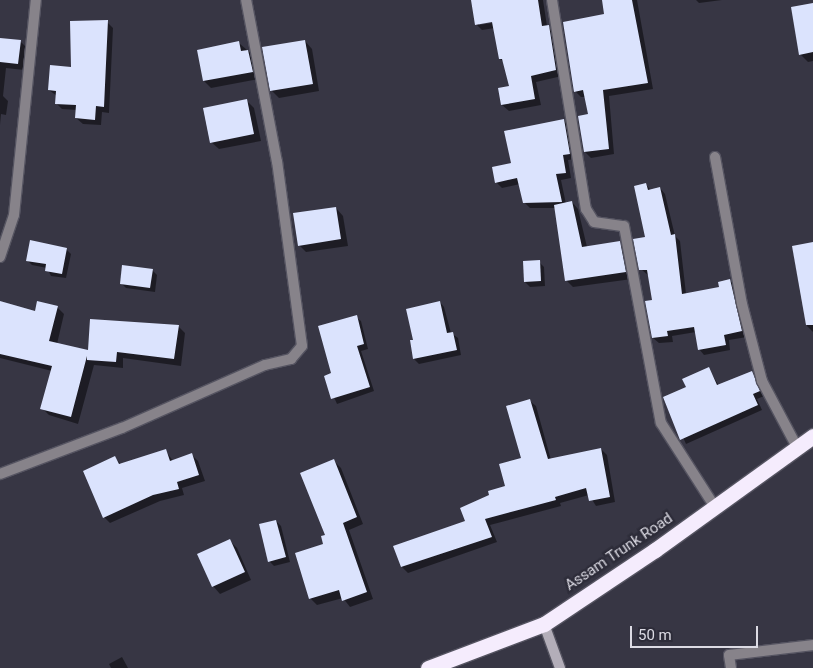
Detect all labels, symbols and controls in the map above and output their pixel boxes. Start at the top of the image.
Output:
street label: Assam Trunk Road [562,509,676,595]
scale bar [633,616,760,648]
text: 50 m [638,626,672,644]

